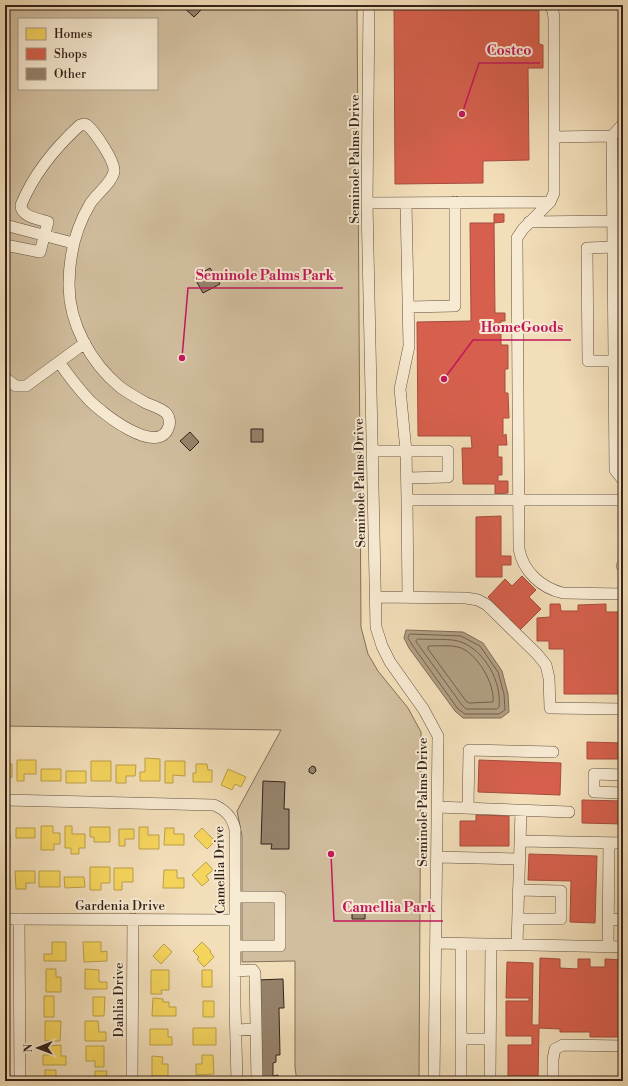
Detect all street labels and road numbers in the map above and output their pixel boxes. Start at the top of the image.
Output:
street label: Seminole Palms Drive [347,94,363,224]
street label: Seminole Palms Drive [351,418,369,548]
street label: Seminole Palms Drive [415,737,431,867]
street label: Camellia Drive [211,826,229,914]
street label: Gardenia Drive [75,898,165,914]
street label: Dahlia Drive [111,962,127,1037]

